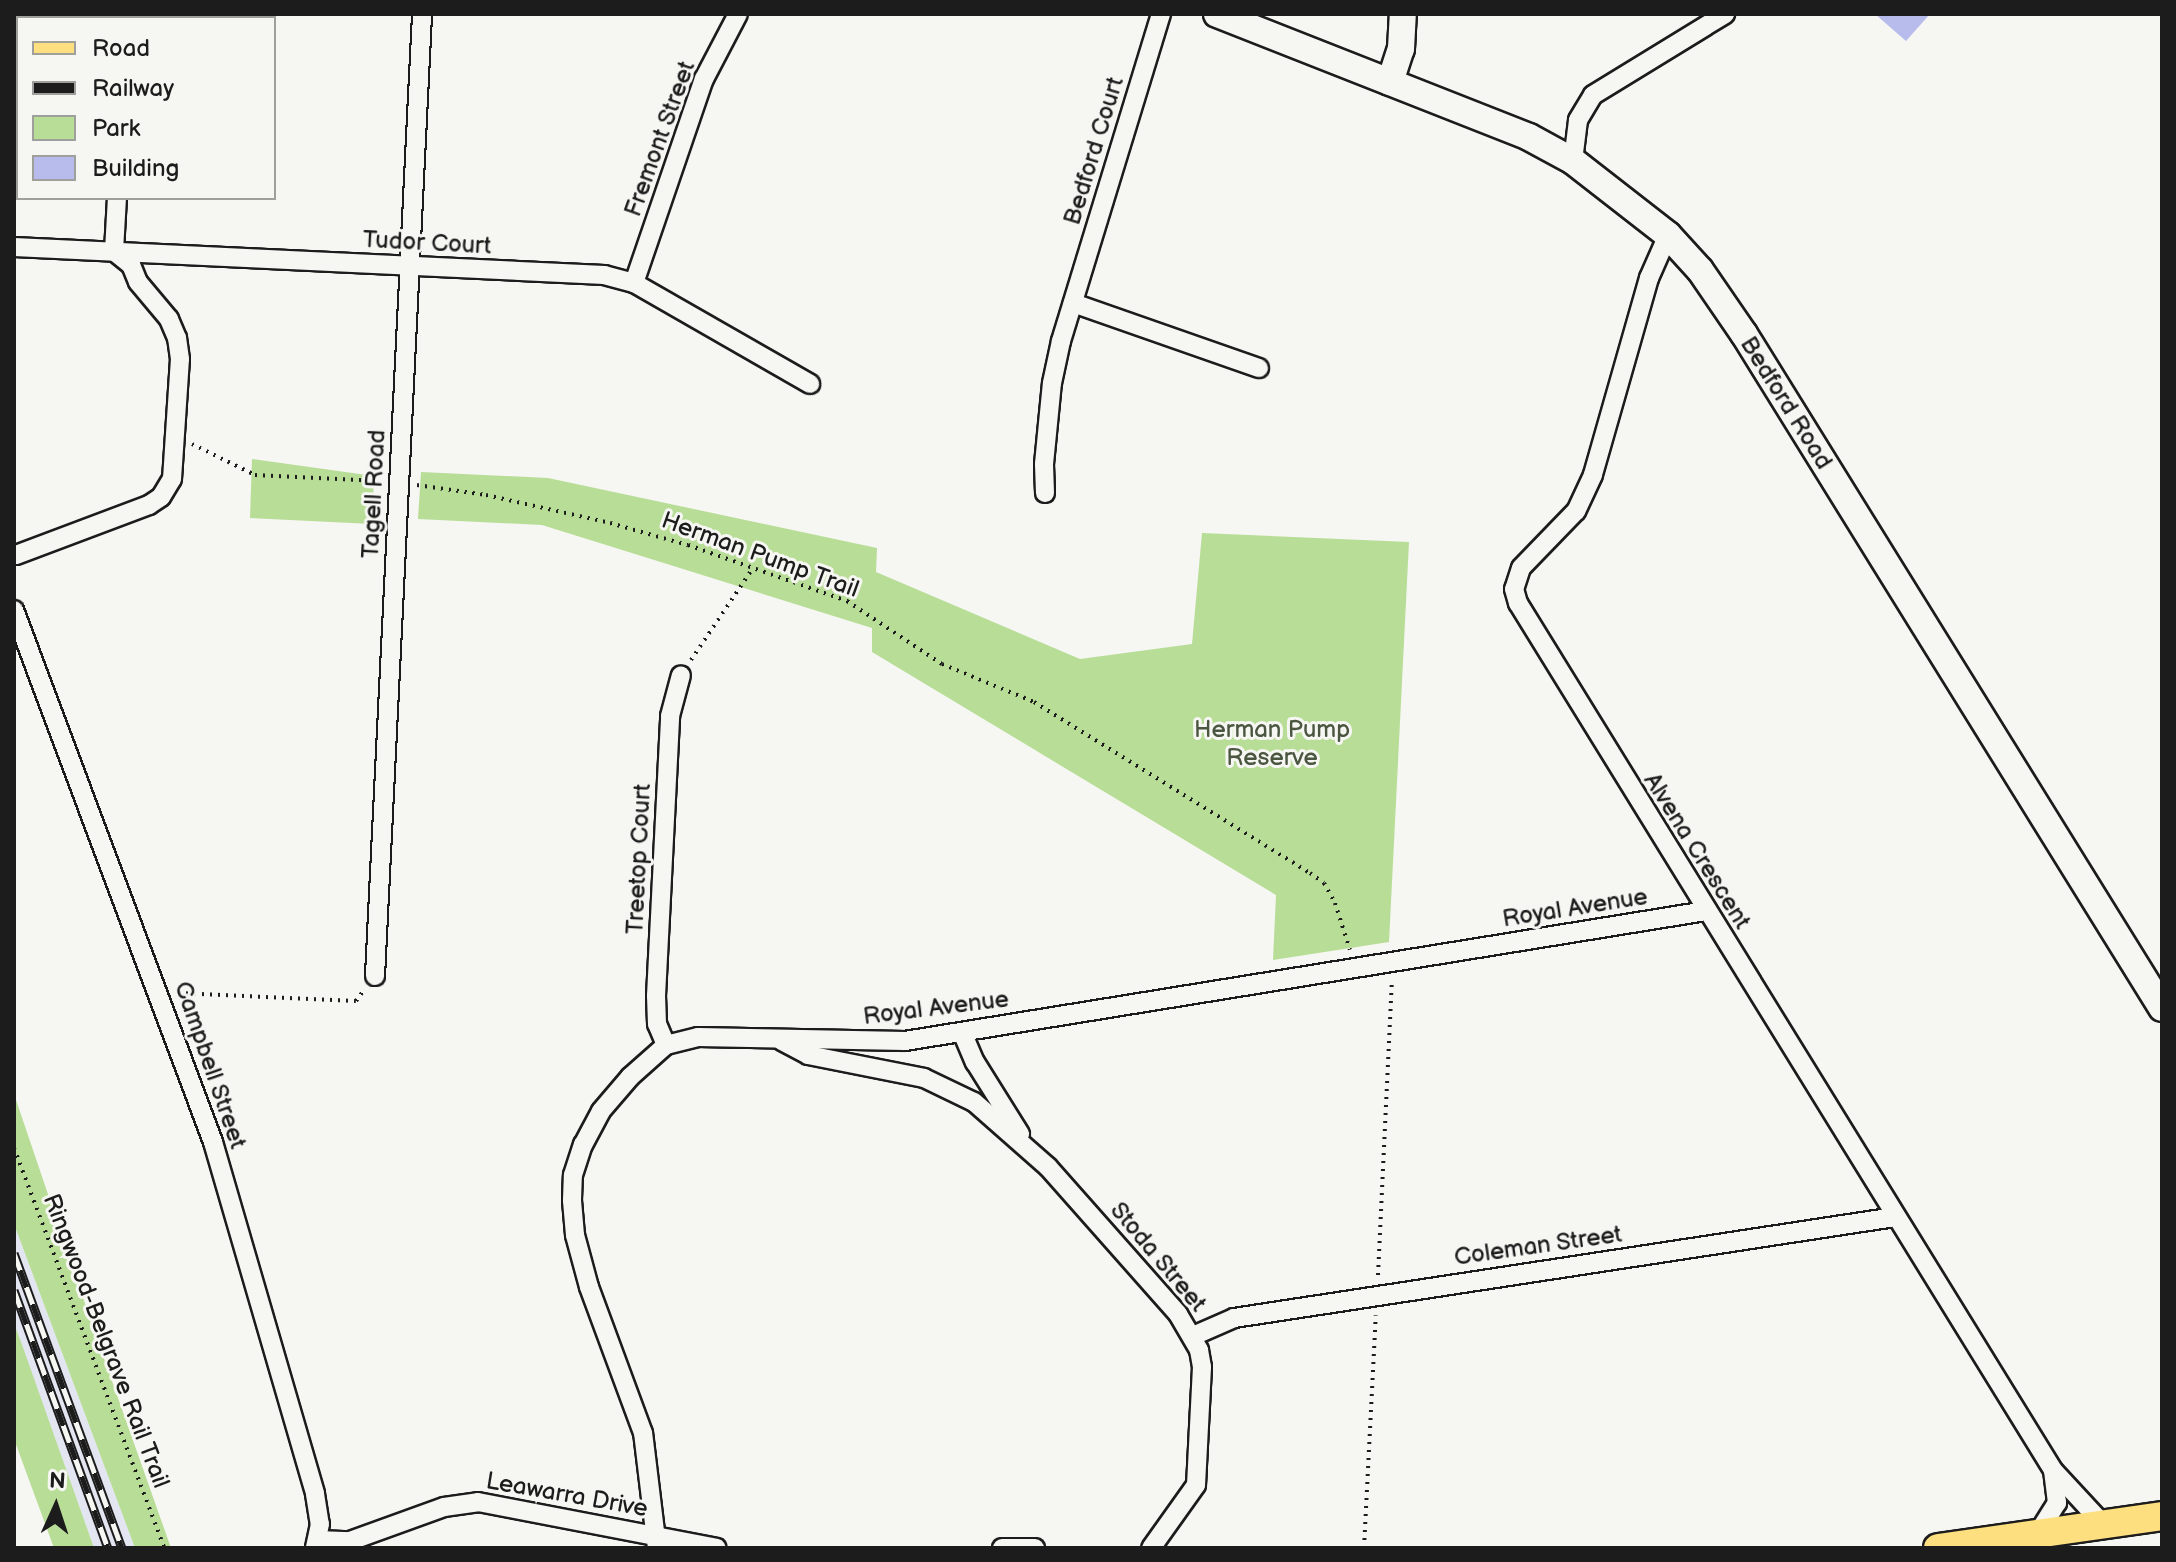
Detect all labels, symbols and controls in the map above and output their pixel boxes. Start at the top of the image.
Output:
legend [16,16,276,200]
text: Road [92,34,150,63]
street label: Fremont Street [619,57,701,221]
text: Railway [92,74,174,103]
street label: Bedford Court [1058,74,1130,228]
text: Park [92,114,140,143]
text: Building [92,154,179,183]
street label: Tudor Court [362,225,492,261]
street label: Bedford Road [1734,331,1838,475]
street label: Tagell Road [356,429,392,559]
street label: Herman Pump Trail [657,506,863,604]
park label: Herman Pump Reserve [1194,716,1350,772]
street label: Alvena Crescent [1638,768,1756,934]
street label: Treetop Court [621,783,657,935]
street label: Royal Avenue [1500,882,1650,934]
street label: Campbell Street [168,977,252,1153]
street label: Royal Avenue [862,985,1010,1031]
street label: Ringwood-Belgrave Rail Trail [36,1190,176,1492]
street label: Stoda Street [1104,1196,1212,1318]
street label: Coleman Street [1452,1220,1624,1272]
north arrow [16,1466,96,1546]
street label: Leawarra Drive [484,1467,650,1523]
text: N [48,1468,66,1495]

